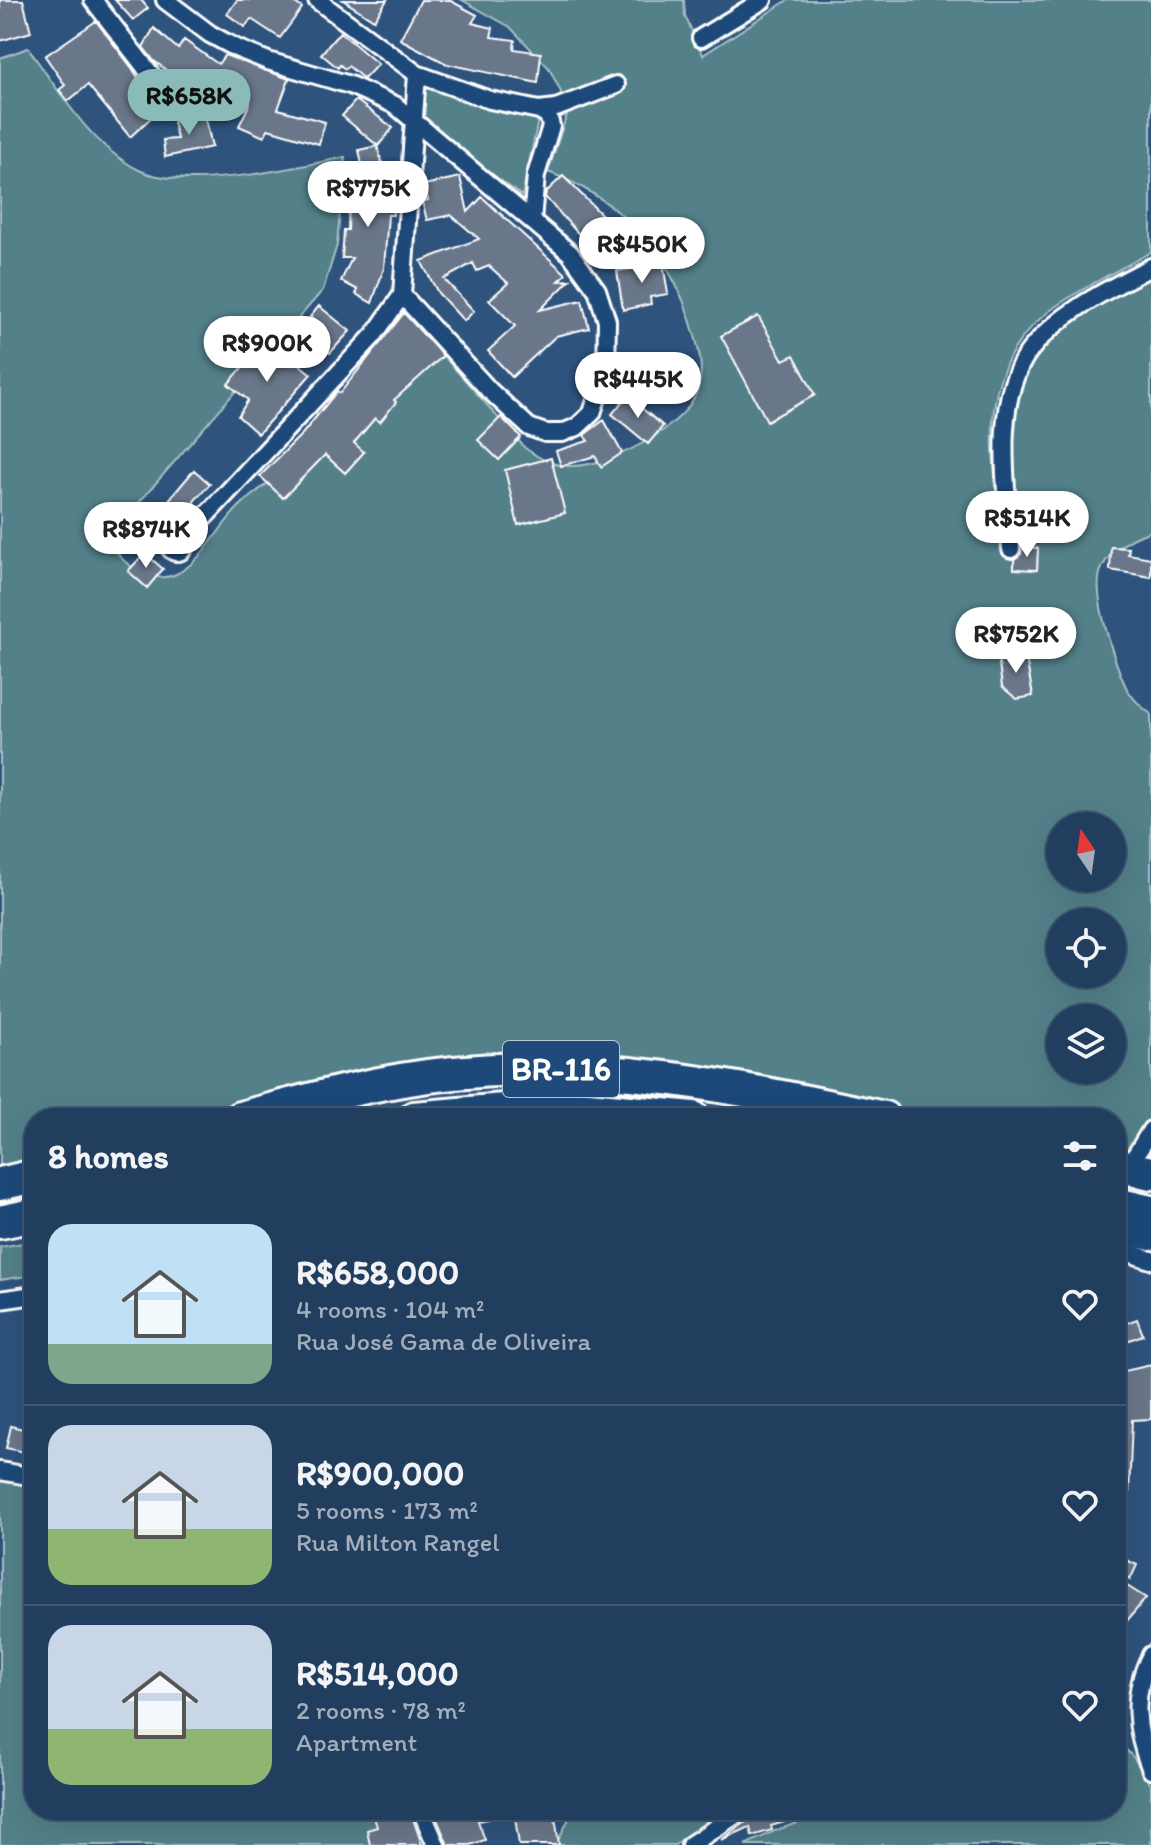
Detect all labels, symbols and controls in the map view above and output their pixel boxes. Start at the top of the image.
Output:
pin: R$658K [124,69,254,137]
text: R$658K [146,79,232,111]
pin: R$775K [303,161,433,229]
text: R$775K [326,171,410,203]
pin: R$450K [577,217,707,285]
text: R$450K [597,227,687,259]
pin: R$900K [202,316,332,384]
text: R$900K [222,326,312,358]
pin: R$445K [573,352,703,420]
text: R$445K [593,362,683,394]
pin: R$514K [962,491,1092,559]
text: R$514K [984,501,1070,533]
pin: R$874K [81,502,211,570]
text: R$874K [102,512,190,544]
pin: R$752K [951,607,1081,675]
text: R$752K [973,617,1059,649]
north arrow [1046,812,1126,892]
map controls [1046,812,1126,1084]
button: locate [1046,908,1126,988]
button: layers [1046,1004,1126,1084]
road number: BR-116 [503,1041,619,1097]
icon: filters [1058,1134,1102,1178]
text: 8 homes [48,1136,169,1177]
text: R$658,000 [296,1252,459,1293]
icon: home [112,1256,208,1352]
icon: heart [1058,1282,1102,1326]
text: 4 rooms · 104 m² [296,1293,484,1325]
text: Rua José Gama de Oliveira [296,1325,591,1357]
text: R$900,000 [296,1453,464,1494]
icon: home [112,1457,208,1553]
icon: heart [1058,1483,1102,1527]
text: 5 rooms · 173 m² [296,1494,478,1526]
text: Rua Milton Rangel [296,1526,500,1558]
text: R$514,000 [296,1653,459,1694]
icon: home [112,1657,208,1753]
icon: heart [1058,1683,1102,1727]
text: 2 rooms · 78 m² [296,1694,466,1726]
text: Apartment [296,1726,417,1758]

